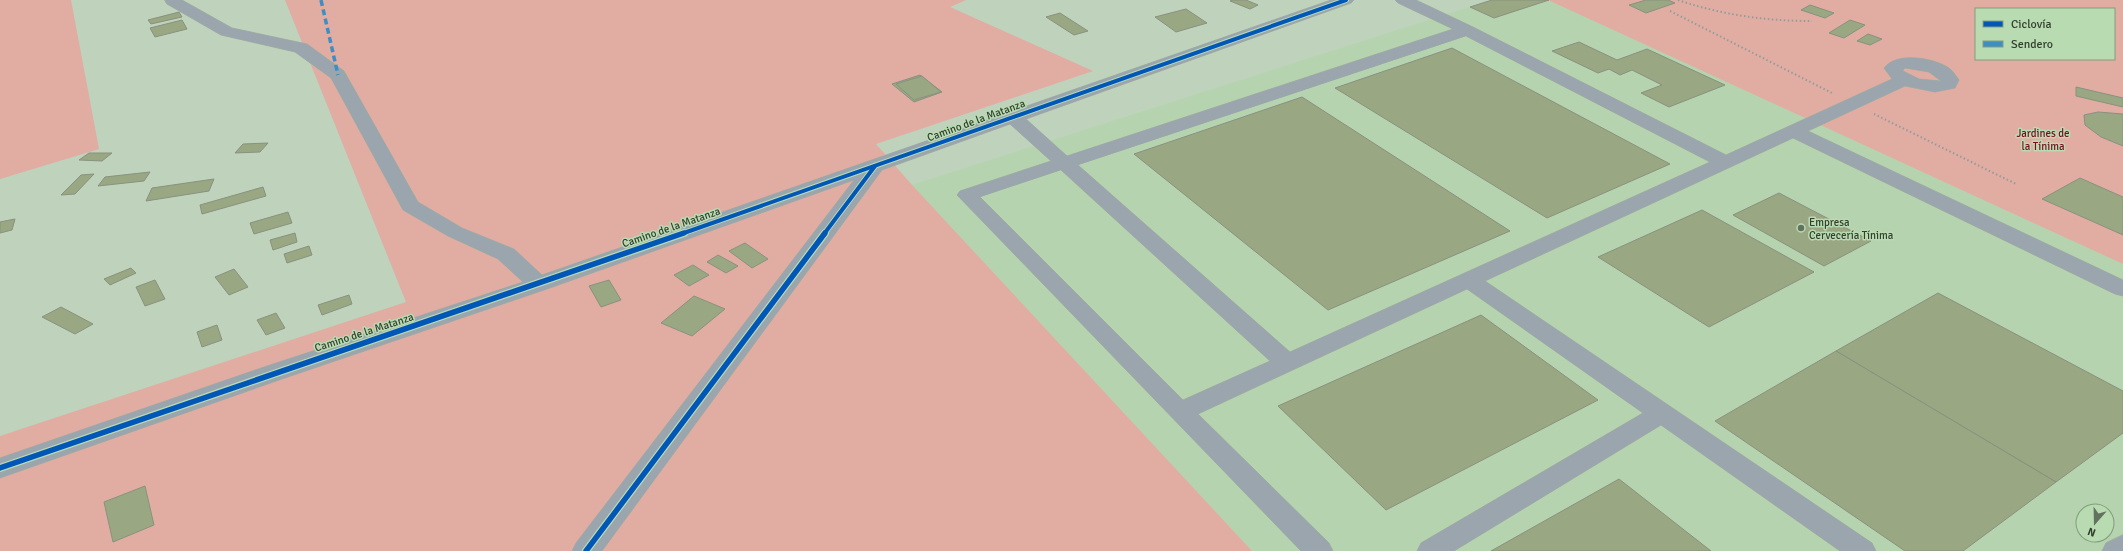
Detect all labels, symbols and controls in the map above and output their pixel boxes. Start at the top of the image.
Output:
legend [1975,8,2115,60]
text: Ciclovía [2011,17,2052,32]
text: Sendero [2011,37,2053,52]
street label: Camino de la Matanza [925,97,1027,144]
park label: Jardines de la Tínima [2016,127,2070,153]
street label: Camino de la Matanza [620,204,723,250]
place label: Empresa Cervecería Tínima [1809,216,1894,242]
marker: Empresa Cervecería Tínima [1796,223,1806,233]
street label: Camino de la Matanza [313,310,416,355]
north arrow [2075,503,2115,543]
text: N [2086,525,2098,539]

